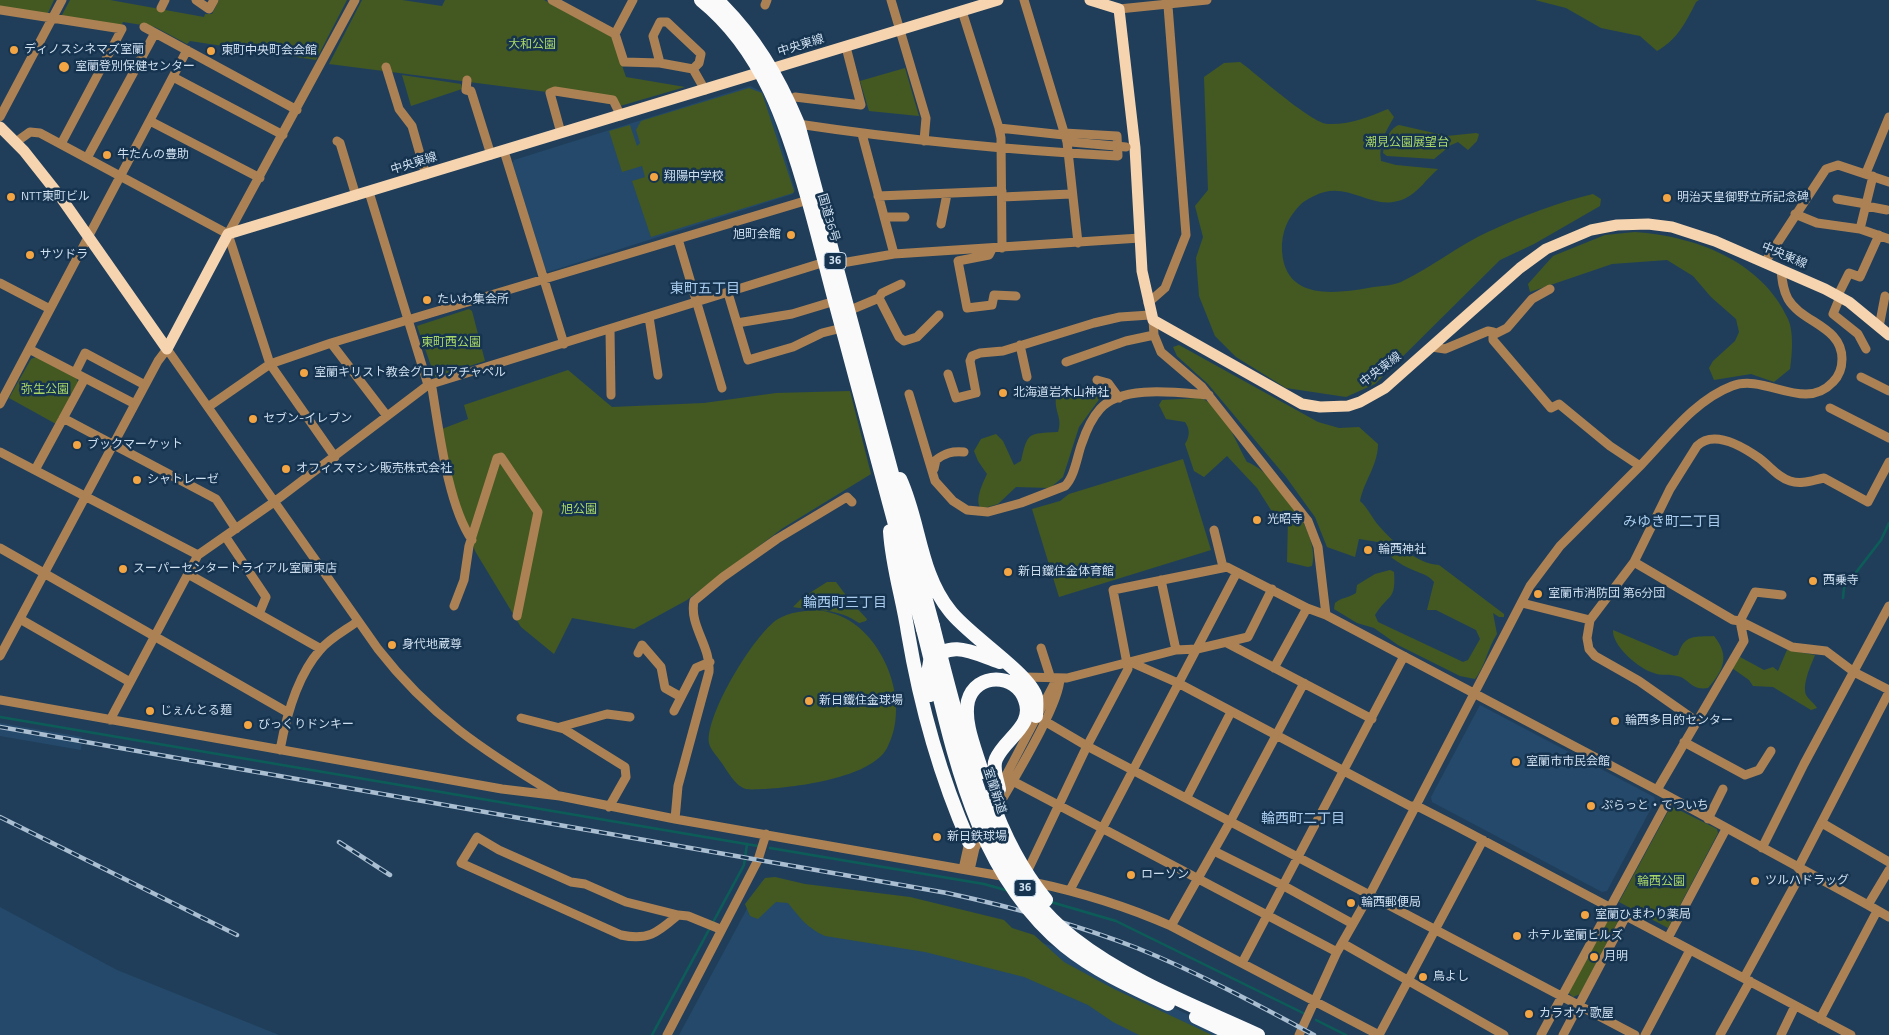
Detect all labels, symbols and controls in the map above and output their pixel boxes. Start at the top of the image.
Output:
street label: 中央東線 [776,32,826,60]
park label: 大和公園 [508,38,556,52]
place label: ディノスシネマズ室蘭 [24,43,144,57]
marker: ディノスシネマズ室蘭 [8,44,20,56]
place label: 東町中央町会会館 [221,44,317,58]
marker: 東町中央町会会館 [205,45,217,57]
marker: 室蘭登別保健センター [57,60,71,74]
place label: 室蘭登別保健センター [75,60,195,74]
park label: 潮見公園展望台 [1365,136,1449,150]
place label: 牛たんの豊助 [117,148,189,162]
marker: 牛たんの豊助 [101,149,113,161]
street label: 中央東線 [389,150,439,178]
place label: 翔陽中学校 [664,170,724,184]
marker: 翔陽中学校 [648,171,660,183]
place label: NTT東町ビル [21,190,90,204]
marker: NTT東町ビル [5,191,17,203]
place label: 明治天皇御野立所記念碑 [1677,191,1809,205]
street label: 国道36号 [814,192,842,244]
marker: 明治天皇御野立所記念碑 [1661,192,1673,204]
place label: 旭町会館 [733,228,781,242]
marker: 旭町会館 [785,229,797,241]
street label: 中央東線 [1759,240,1809,272]
place label: サツドラ [40,248,88,262]
marker: サツドラ [24,249,36,261]
road number: 36 [824,252,846,270]
district label: 東町五丁目 [670,282,740,298]
place label: たいわ集会所 [437,293,509,307]
marker: たいわ集会所 [421,294,433,306]
park label: 東町西公園 [421,336,481,350]
street label: 中央東線 [1357,350,1405,390]
place label: 室蘭キリスト教会グロリアチャペル [314,366,506,380]
marker: 室蘭キリスト教会グロリアチャペル [298,367,310,379]
park label: 弥生公園 [21,383,69,397]
place label: 北海道岩木山神社 [1013,386,1109,400]
marker: 北海道岩木山神社 [997,387,1009,399]
place label: セブン-イレブン [263,412,352,426]
marker: セブン-イレブン [247,413,259,425]
place label: ブックマーケット [87,438,183,452]
marker: ブックマーケット [71,439,83,451]
place label: オフィスマシン販売株式会社 [296,462,452,476]
marker: オフィスマシン販売株式会社 [280,463,292,475]
place label: シャトレーゼ [147,473,219,487]
marker: シャトレーゼ [131,474,143,486]
park label: 旭公園 [561,503,597,517]
place label: 光昭寺 [1267,513,1303,527]
marker: 光昭寺 [1251,514,1263,526]
district label: みゆき町二丁目 [1623,515,1721,531]
place label: 輪西神社 [1378,543,1426,557]
marker: 輪西神社 [1362,544,1374,556]
place label: スーパーセンタートライアル室蘭東店 [133,562,337,576]
marker: スーパーセンタートライアル室蘭東店 [117,563,129,575]
place label: 新日鐵住金体育館 [1018,565,1114,579]
marker: 新日鐵住金体育館 [1002,566,1014,578]
place label: 西乗寺 [1823,574,1859,588]
marker: 西乗寺 [1807,575,1819,587]
place label: 室蘭市消防団 第6分団 [1548,587,1665,601]
marker: 室蘭市消防団 第6分団 [1532,588,1544,600]
district label: 輪西町三丁目 [803,596,887,612]
place label: 身代地蔵尊 [402,638,462,652]
marker: 身代地蔵尊 [386,639,398,651]
place label: 新日鐵住金球場 [819,694,903,708]
marker: 新日鐵住金球場 [803,695,815,707]
place label: じぇんとる麺 [160,704,232,718]
marker: じぇんとる麺 [144,705,156,717]
place label: 輪西多目的センター [1625,714,1733,728]
marker: 輪西多目的センター [1609,715,1621,727]
place label: びっくりドンキー [258,718,354,732]
marker: びっくりドンキー [242,719,254,731]
place label: 室蘭市市民会館 [1526,755,1610,769]
marker: 室蘭市市民会館 [1510,756,1522,768]
street label: 室蘭新道 [980,766,1008,816]
place label: ぷらっと・てついち [1601,799,1709,813]
marker: ぷらっと・てついち [1585,800,1597,812]
district label: 輪西町二丁目 [1261,812,1345,828]
place label: 新日鉄球場 [947,830,1007,844]
marker: 新日鉄球場 [931,831,943,843]
place label: ローソン [1141,868,1189,882]
marker: ローソン [1125,869,1137,881]
place label: ツルハドラッグ [1765,874,1849,888]
park label: 輪西公園 [1637,875,1685,889]
marker: ツルハドラッグ [1749,875,1761,887]
road number: 36 [1014,880,1036,896]
place label: 輪西郵便局 [1361,896,1421,910]
marker: 輪西郵便局 [1345,897,1357,909]
place label: 室蘭ひまわり薬局 [1595,908,1691,922]
marker: 室蘭ひまわり薬局 [1579,909,1591,921]
place label: ホテル室蘭ヒルズ [1527,929,1623,943]
marker: ホテル室蘭ヒルズ [1511,930,1523,942]
place label: 月明 [1604,950,1628,964]
marker: 月明 [1588,951,1600,963]
place label: 鳥よし [1433,970,1469,984]
marker: 鳥よし [1417,971,1429,983]
place label: カラオケ 歌屋 [1539,1007,1614,1021]
marker: カラオケ 歌屋 [1523,1008,1535,1020]

